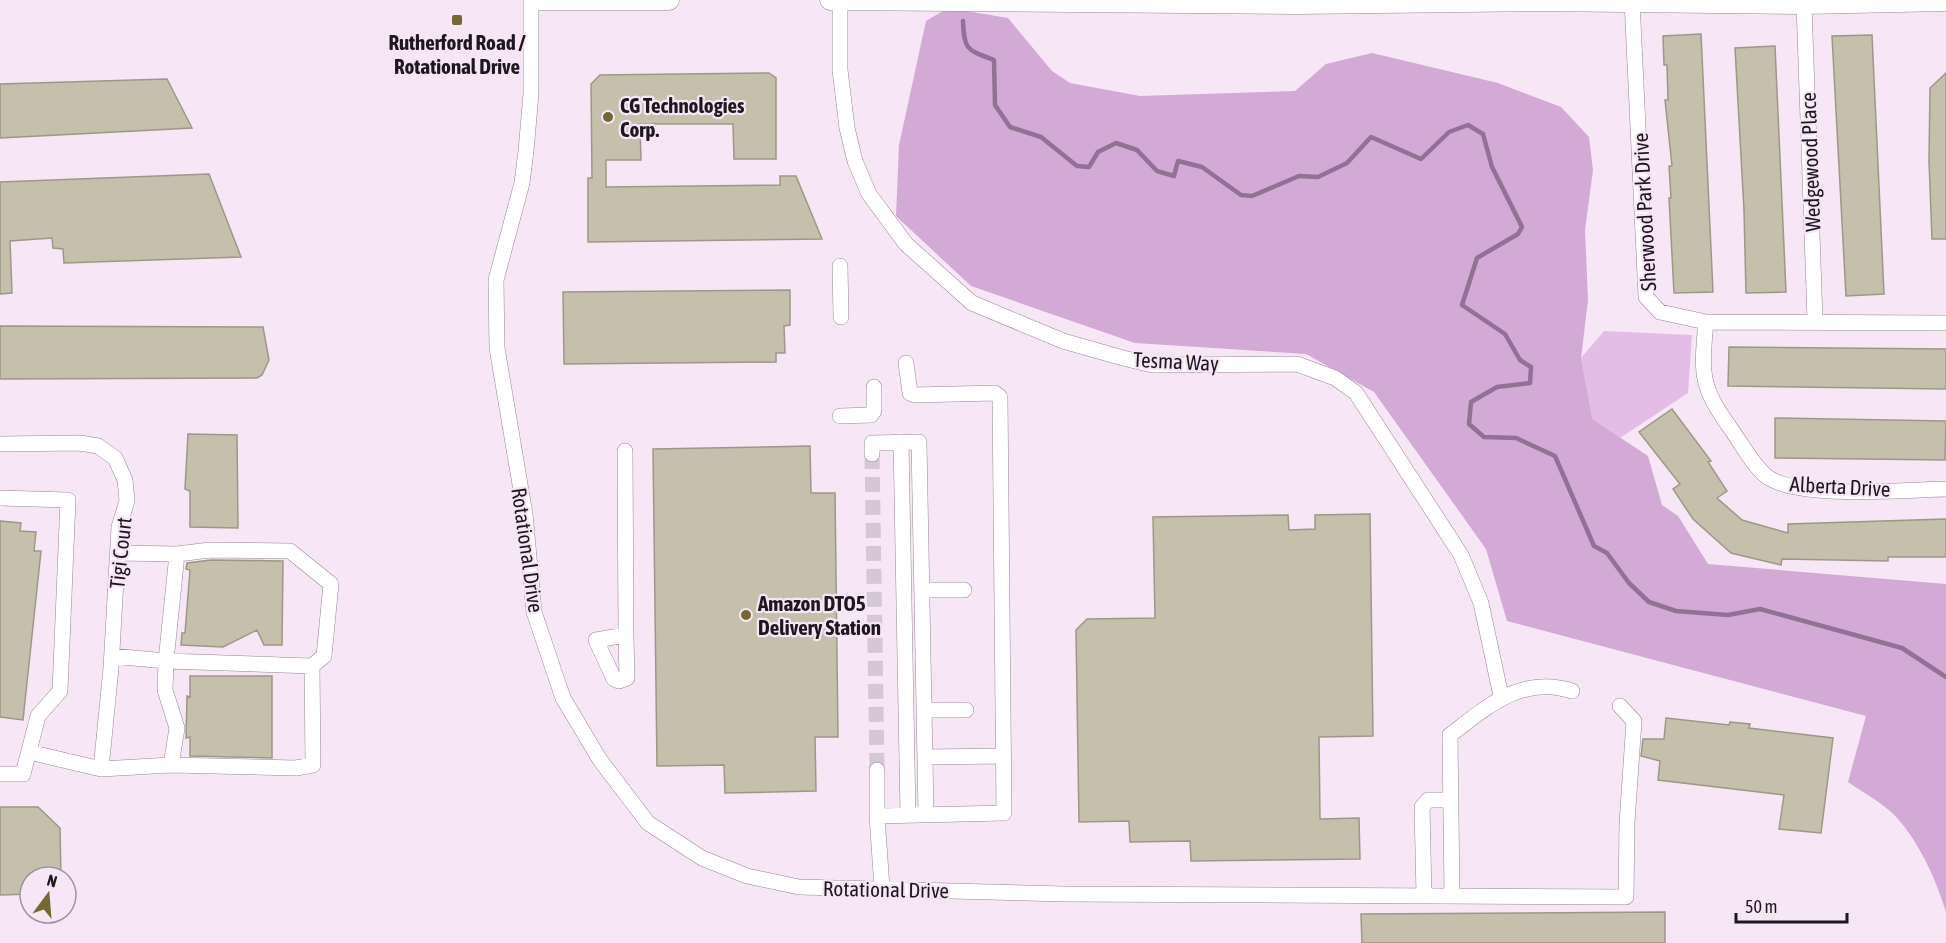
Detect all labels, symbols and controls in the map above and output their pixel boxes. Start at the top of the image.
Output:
marker: Rutherford Road / Rotational Drive [450,13,464,27]
place label: Rutherford Road / Rotational Drive [388,30,526,78]
street label: Wedgewood Place [1796,92,1824,232]
place label: CG Technologies Corp. [620,93,745,141]
marker: CG Technologies Corp. [601,110,615,124]
street label: Sherwood Park Drive [1628,132,1660,292]
street label: Tesma Way [1133,347,1220,375]
street label: Alberta Drive [1789,471,1891,501]
street label: Rotational Drive [507,486,549,614]
street label: Tigi Court [104,516,136,590]
place label: Amazon DTO5 Delivery Station [757,591,881,639]
marker: Amazon DTO5 Delivery Station [739,608,753,622]
north arrow [18,865,78,925]
text: N [45,871,59,891]
street label: Rotational Drive [823,876,949,902]
scale bar [1736,886,1847,924]
text: 50 m [1745,896,1777,917]

